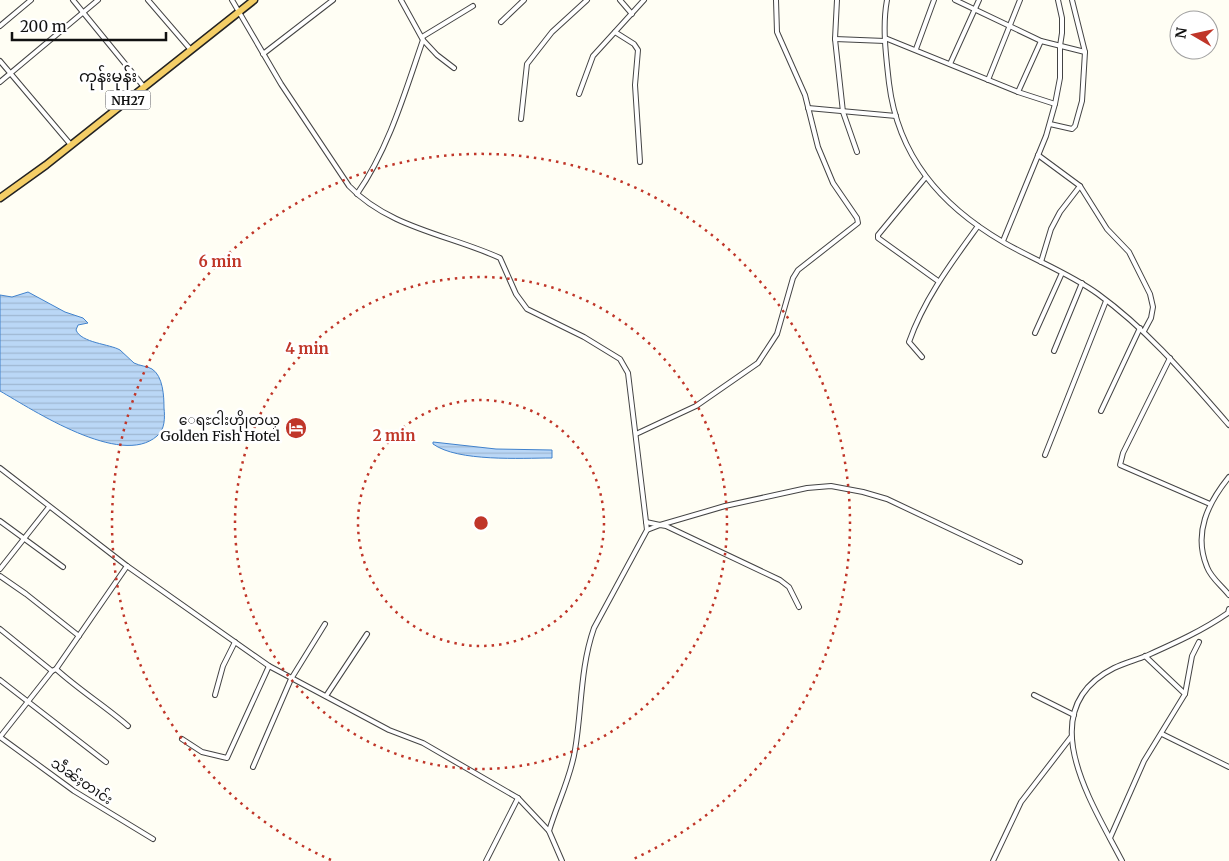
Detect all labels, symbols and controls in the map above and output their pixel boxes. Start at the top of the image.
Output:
scale bar [12,10,166,42]
north arrow [1169,10,1219,60]
text: 200 m [20,17,67,36]
text: N [1171,26,1191,40]
district label: ကုန်းမုန်း [79,65,137,91]
road number: NH27 [106,90,150,110]
text: 6 min [198,252,242,271]
text: 4 min [285,339,329,358]
place label: ေရႊငါးဟိုုတယ္ Golden Fish Hotel [161,410,281,445]
hotel icon: ေရႊငါးဟိုုတယ္ Golden Fish Hotel [284,416,308,440]
text: 2 min [373,426,415,445]
centre of rings [472,514,490,532]
street label: သဵၼ်ႈတၢင်း [48,753,117,808]

